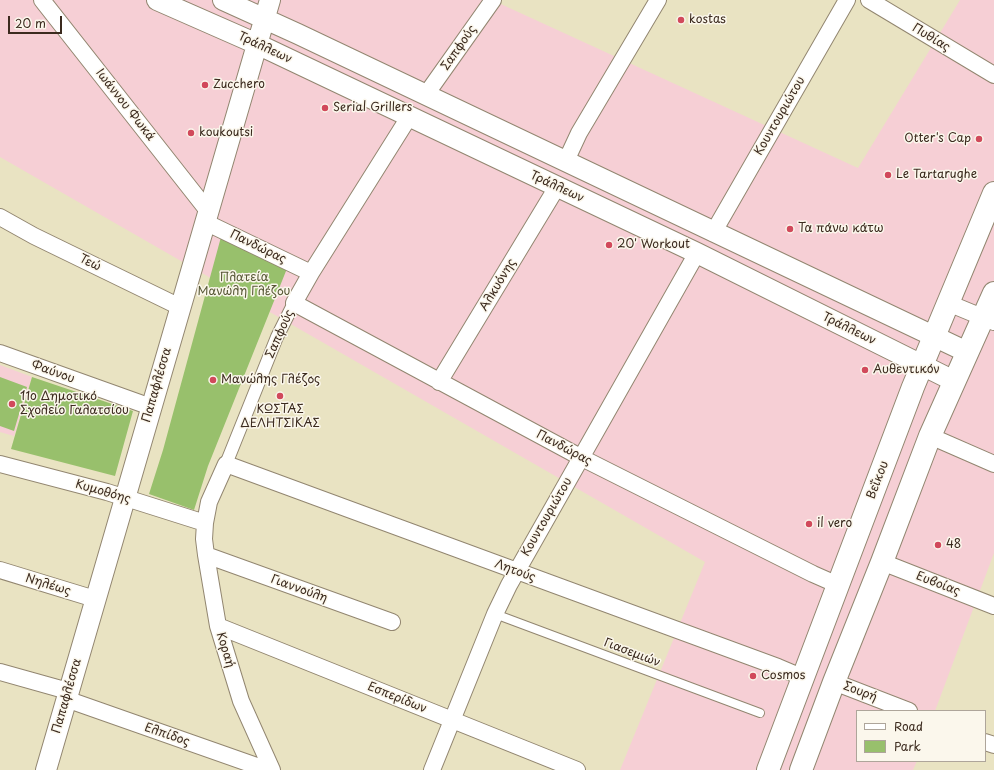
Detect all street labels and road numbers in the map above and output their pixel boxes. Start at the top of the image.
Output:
street label: Πυθίας [909,21,953,55]
street label: Σαπφούς [438,23,480,73]
street label: Τράλλεων [236,29,294,67]
street label: Ιωάννου Φωκά [92,66,158,144]
street label: Κουντουριώτου [752,74,808,158]
street label: Τράλλεων [528,168,586,206]
street label: Πανδώρας [228,227,288,267]
street label: Τεώ [77,252,103,274]
street label: Αλκυόνης [477,256,519,314]
street label: Σαπφούς [263,307,297,361]
street label: Τράλλεων [820,310,878,348]
street label: Παπαφλέσσα [139,346,175,424]
street label: Φαύνου [30,358,76,386]
street label: Πανδώρας [534,427,594,469]
street label: Βεΐκου [864,459,892,501]
street label: Κουντουριώτου [519,475,575,559]
street label: Κυμοθόης [74,477,132,507]
street label: Λητούς [493,557,537,585]
street label: Ευβοίας [914,569,962,599]
street label: Νηλέως [24,571,72,599]
street label: Γιαννούλη [269,572,329,606]
street label: Κοραή [213,631,237,669]
street label: Γιασεμιών [602,636,662,670]
street label: Παπαφλέσσα [49,657,85,735]
street label: Σουρή [841,679,879,705]
street label: Εσπερίδων [365,680,429,716]
street label: Ελπίδος [142,721,192,749]

